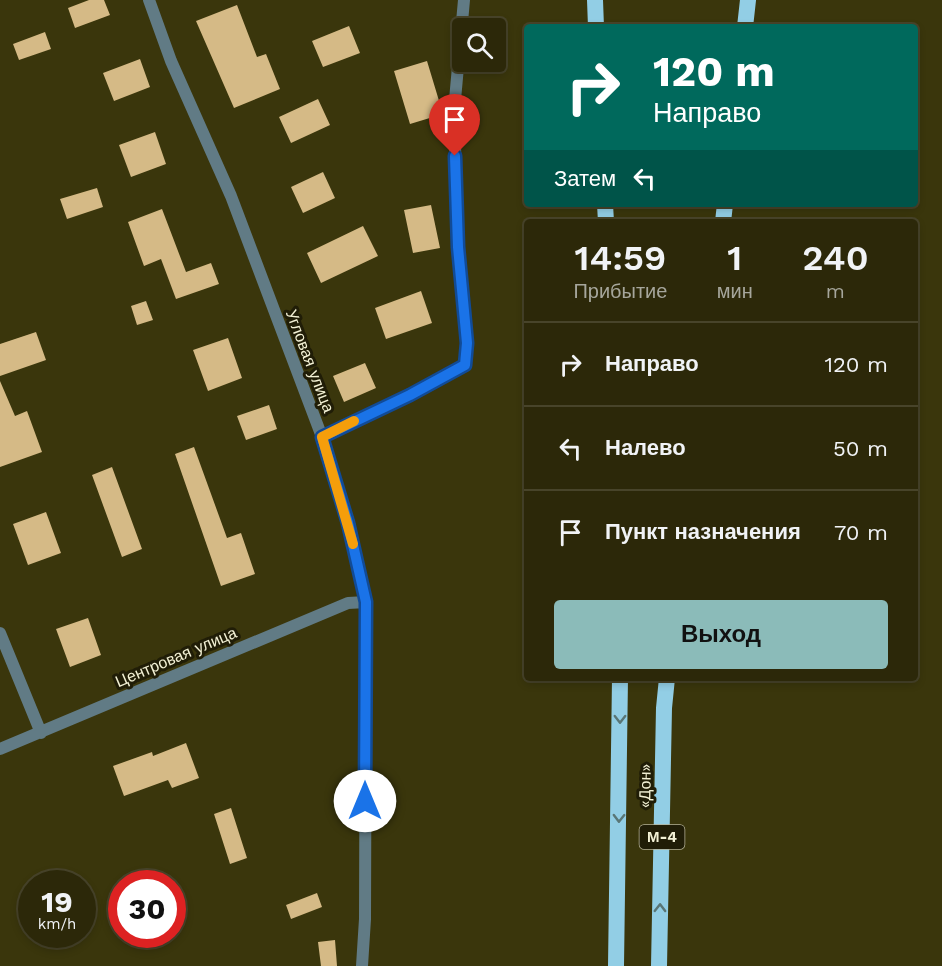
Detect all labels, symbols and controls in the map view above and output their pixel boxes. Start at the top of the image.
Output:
map controls [452,18,506,72]
button: search [452,18,506,72]
text: 120 m [653,47,775,96]
icon: right [554,48,632,126]
pin [429,94,480,156]
text: Направо [653,97,761,129]
icon: arrive [438,103,471,136]
icon: left [628,162,661,195]
text: Затем [554,166,616,191]
text: 14:59 [575,237,666,279]
text: 1 [727,237,742,279]
text: 240 [802,237,869,279]
text: Прибытие [573,279,667,303]
text: мин [717,279,753,303]
text: m [826,279,845,303]
street label: Угловая улица [282,307,338,415]
icon: right [554,348,587,381]
text: Направо [605,351,699,376]
text: 120 m [824,352,888,377]
icon: left [554,432,587,465]
text: Налево [605,435,686,460]
text: 50 m [833,436,888,461]
icon: arrive [554,516,587,549]
text: Пункт назначения [605,519,801,544]
text: 70 m [834,520,888,545]
button: Выход [554,600,888,669]
street label: Центровая улица [112,623,240,691]
one-way arrow [614,714,626,723]
street label: «Дон» [635,763,655,808]
position arrow [333,769,397,833]
one-way arrow [613,814,625,823]
road number: М-4 [640,825,684,849]
speed limit sign: 30 [108,870,186,948]
text: 19 [41,884,73,919]
one-way arrow [654,903,666,912]
text: km/h [38,915,76,933]

